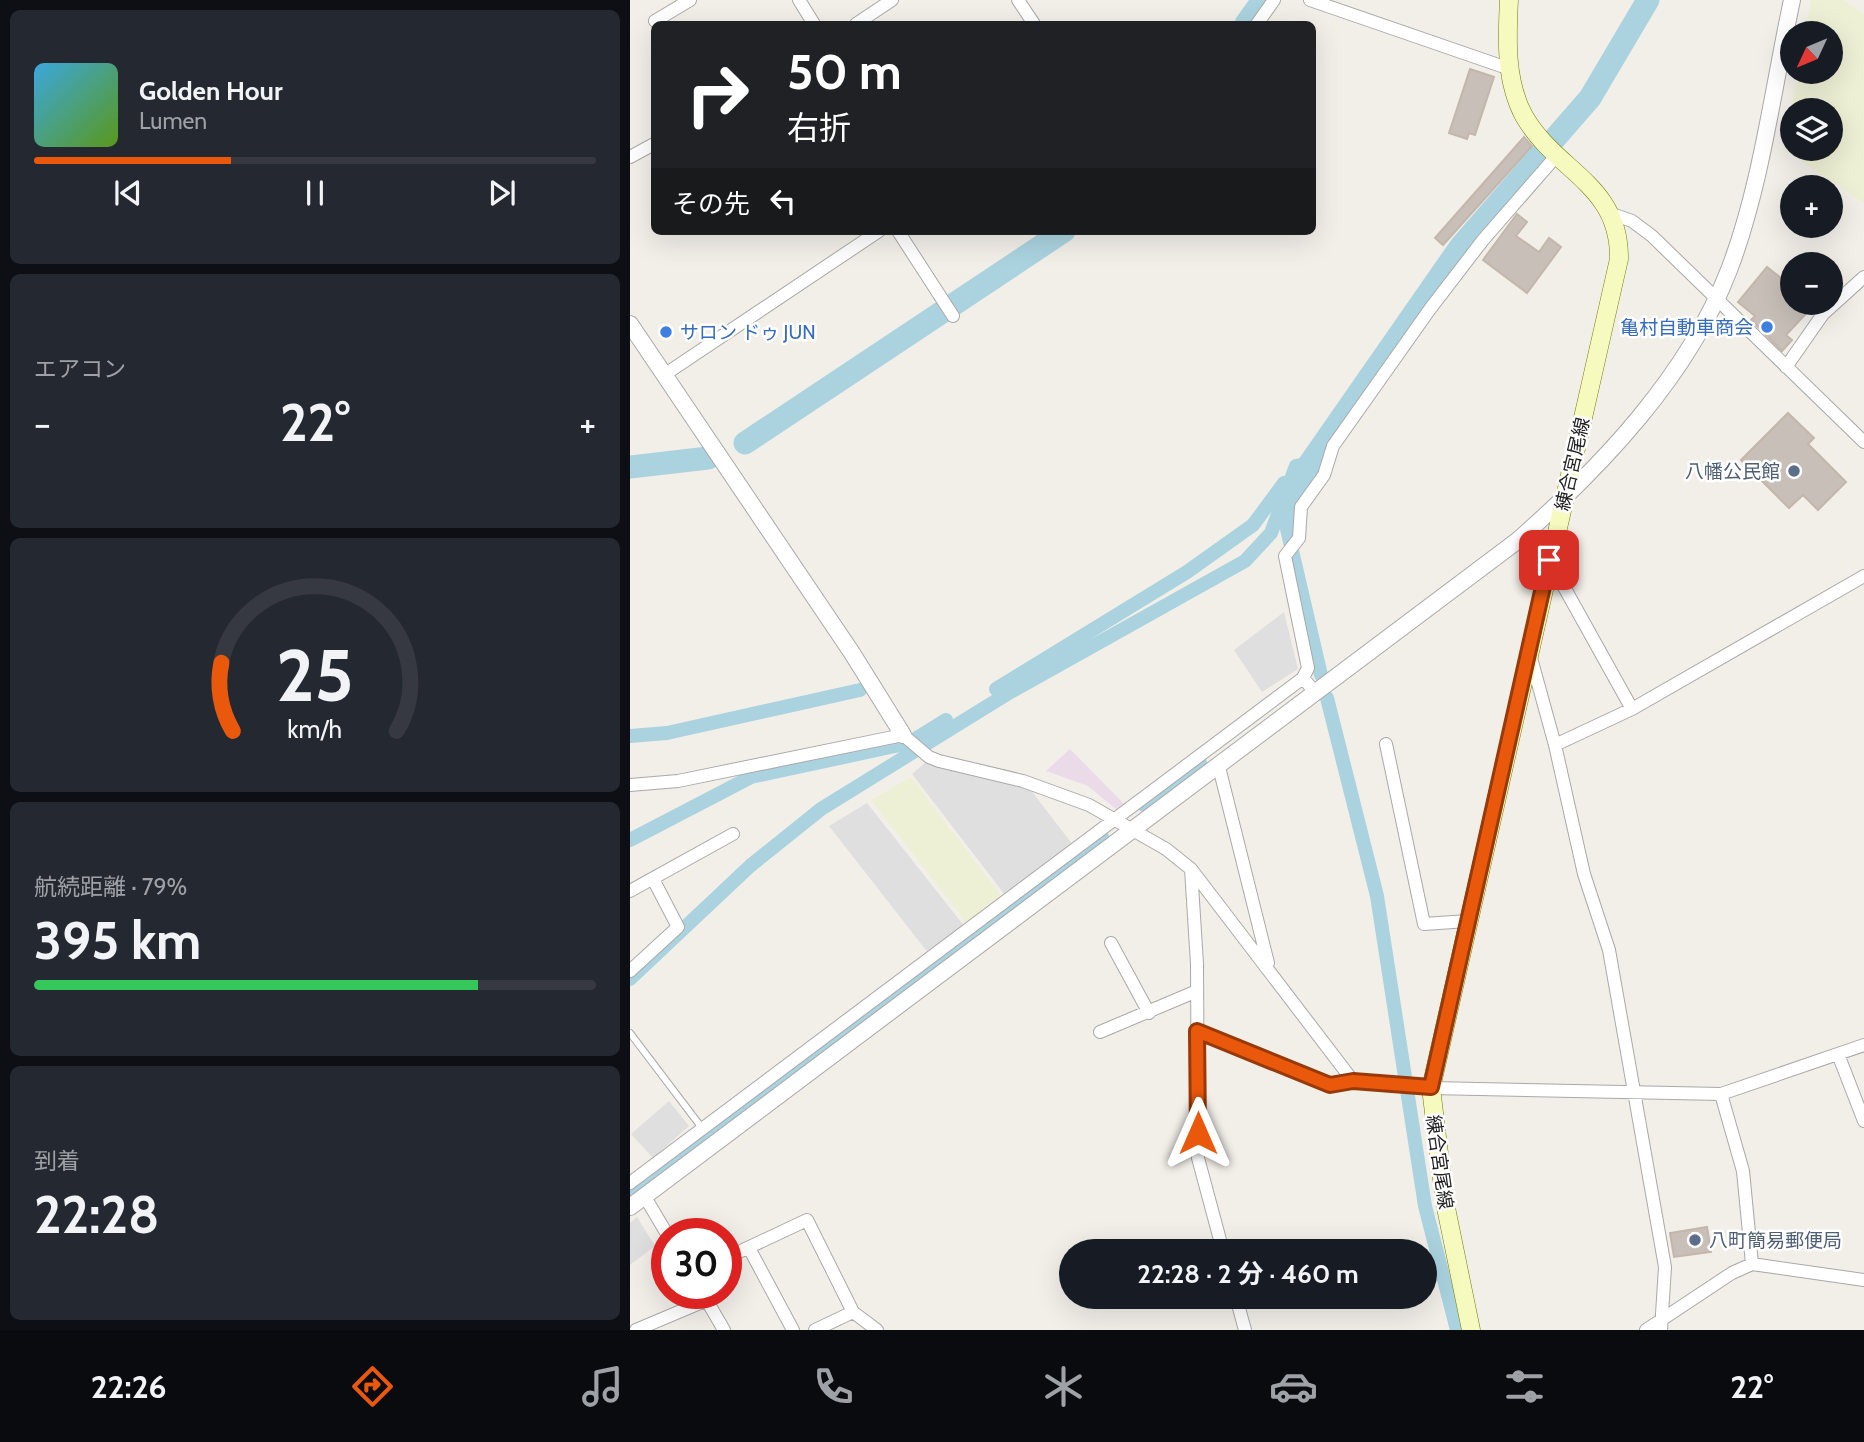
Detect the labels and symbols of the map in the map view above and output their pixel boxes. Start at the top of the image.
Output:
north arrow [1780,21,1843,84]
place label: 亀村自動車商会 [1620,316,1753,339]
marker: 亀村自動車商会 [1759,319,1775,335]
place label: サロン ドゥ JUN [680,321,816,344]
marker: サロン ドゥ JUN [658,324,674,340]
street label: 練合宮尾線 [1551,415,1594,513]
place label: 八幡公民館 [1685,460,1780,483]
marker: 八幡公民館 [1786,463,1802,479]
pin [1519,530,1579,590]
position arrow [1161,1096,1235,1170]
street label: 練合宮尾線 [1422,1113,1458,1211]
speed limit sign: 30 [651,1218,742,1309]
place label: 八町簡易郵便局 [1709,1229,1842,1252]
marker: 八町簡易郵便局 [1687,1232,1703,1248]

